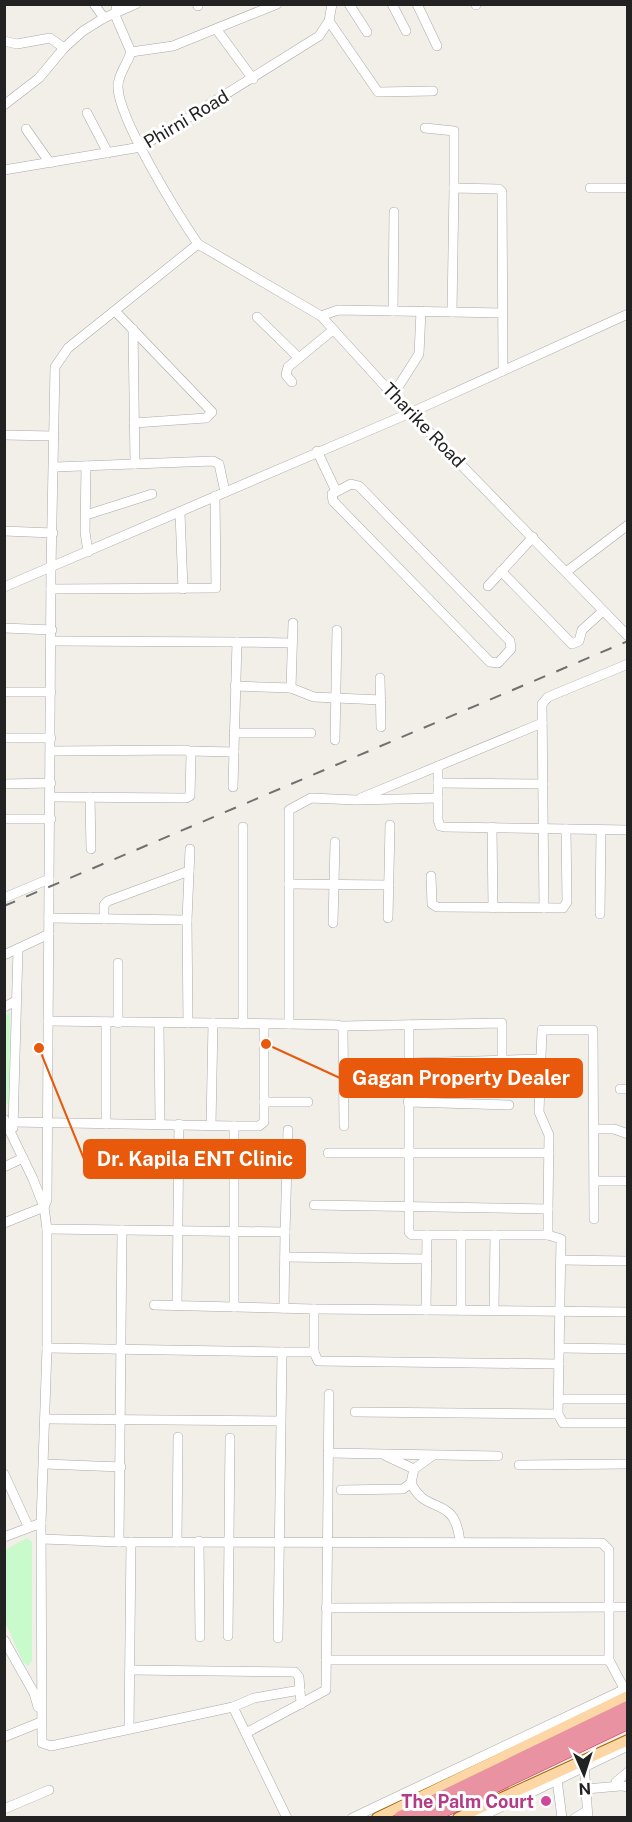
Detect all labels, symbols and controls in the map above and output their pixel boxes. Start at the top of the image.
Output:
street label: Phirni Road [140,85,232,153]
street label: Tharike Road [378,378,470,472]
callout: Gagan Property Dealer [340,1059,582,1097]
text: Gagan Property Dealer [352,1066,570,1090]
callout: Dr. Kapila ENT Clinic [84,1140,305,1178]
text: Dr. Kapila ENT Clinic [97,1147,293,1171]
north arrow [554,1744,614,1804]
text: N [578,1779,592,1798]
place label: The Palm Court [401,1791,534,1812]
marker: The Palm Court [539,1794,553,1808]

